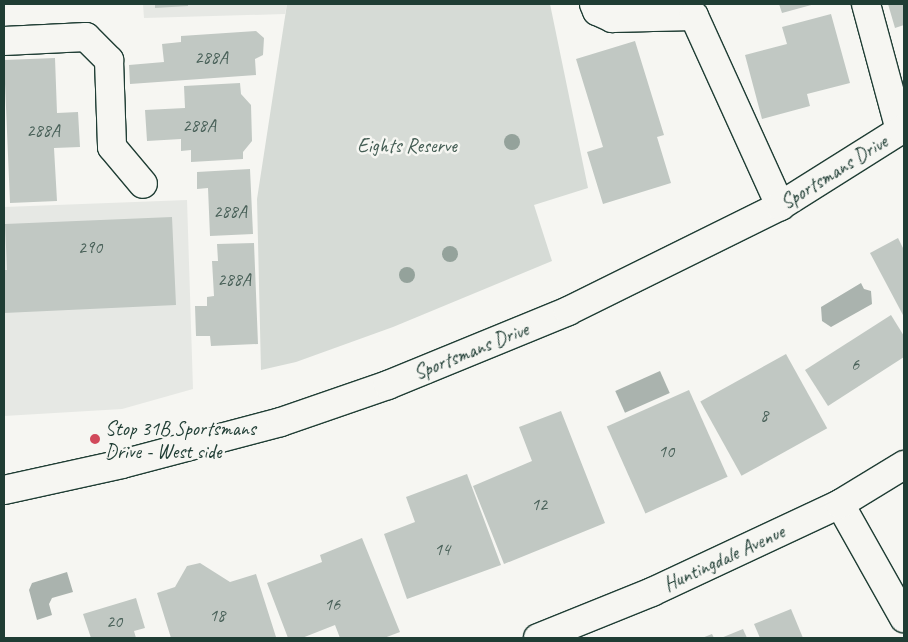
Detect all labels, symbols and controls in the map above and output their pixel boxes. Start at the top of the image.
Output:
house number: 288A [194,46,228,68]
house number: 288A [182,114,216,136]
house number: 288A [26,119,60,141]
street label: Sportsmans Drive [776,130,892,214]
park label: Eights Reserve [357,133,457,157]
house number: 288A [213,200,247,222]
house number: 290 [78,236,102,258]
house number: 288A [217,268,251,290]
street label: Sportsmans Drive [410,317,532,385]
house number: 6 [851,353,859,375]
house number: 8 [760,404,768,426]
place label: Stop 31B Sportsmans Drive - West side [105,416,255,463]
marker: Stop 31B Sportsmans Drive - West side [89,433,101,445]
house number: 10 [658,440,674,462]
house number: 12 [531,493,547,515]
street label: Huntingdale Avenue [660,519,788,597]
house number: 14 [434,538,450,560]
house number: 16 [324,593,340,615]
house number: 18 [209,604,225,626]
house number: 20 [106,610,122,632]

